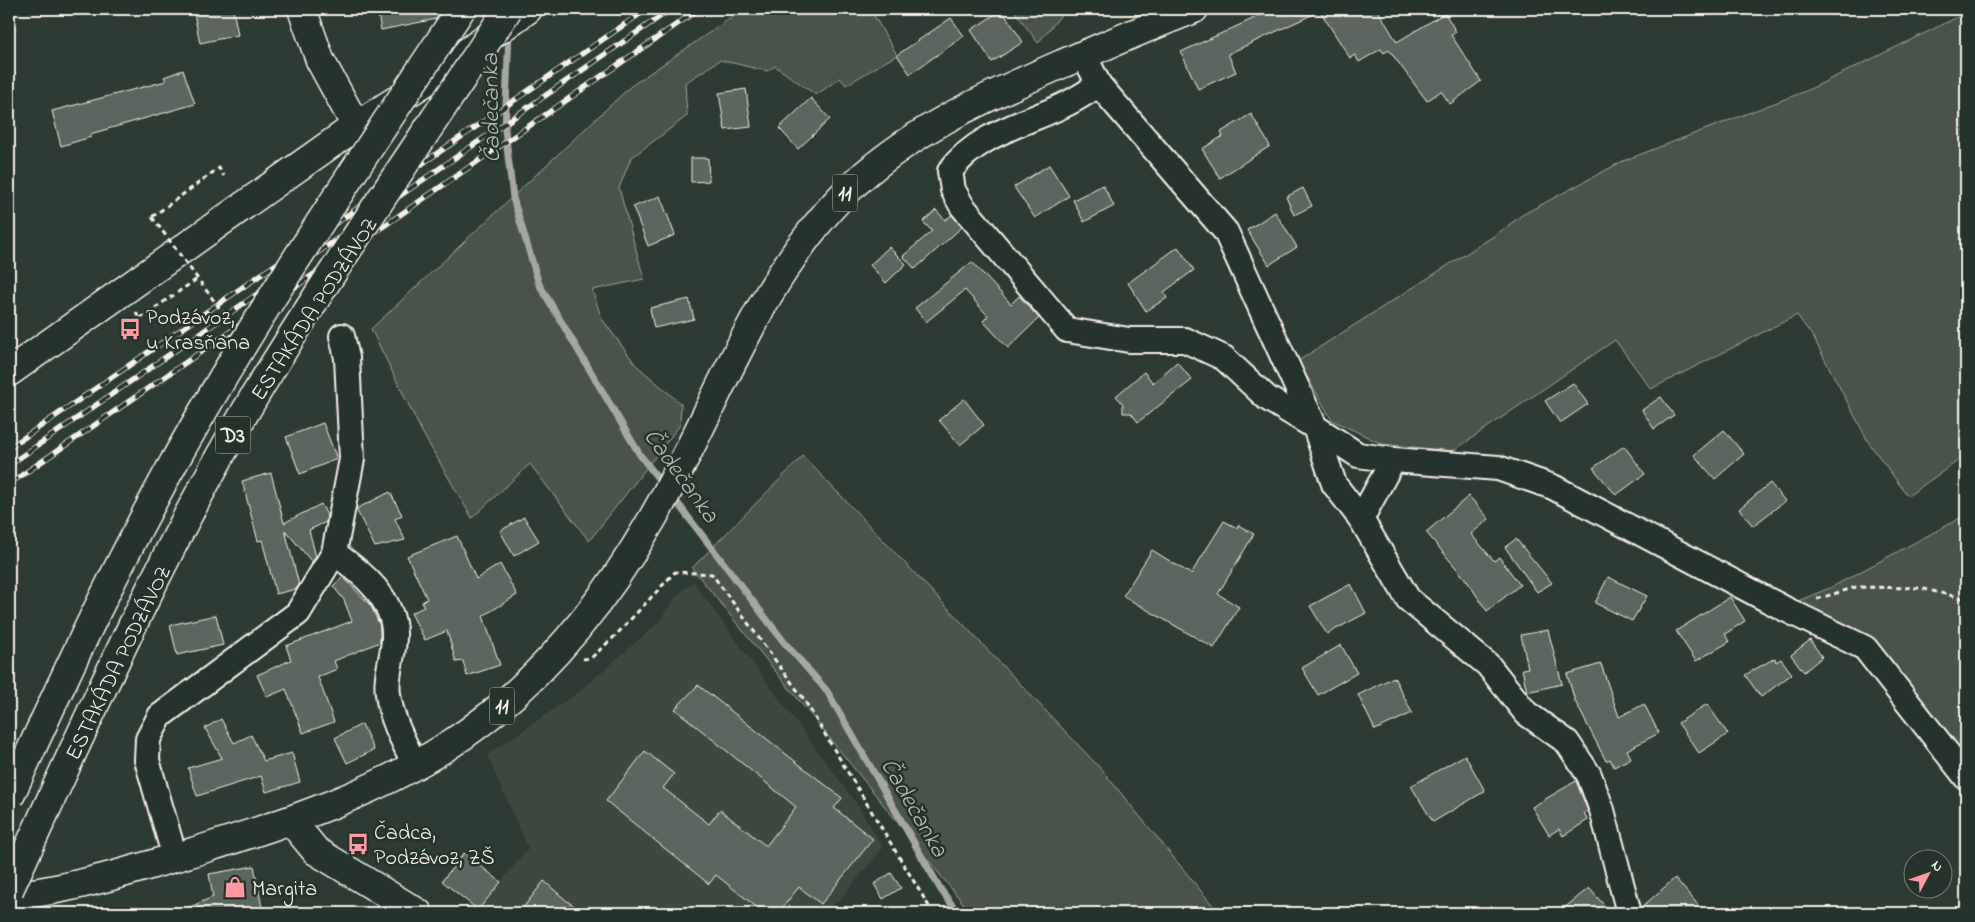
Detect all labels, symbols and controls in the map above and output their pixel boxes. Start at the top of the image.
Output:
water label: Čadečanka [474,52,511,163]
road number: 11 [832,174,858,212]
street label: ESTAKÁDA PODZÁVOZ [244,212,387,408]
place label: Podzávoz, u Krasňana [146,303,250,360]
bus stop icon: Podzávoz, u Krasňana [117,316,143,342]
road number: D3 [216,416,250,454]
water label: Čadečanka [634,422,727,532]
street label: ESTAKÁDA PODZÁVOZ [59,561,181,766]
road number: 11 [490,688,514,724]
water label: Čadečanka [870,752,956,865]
place label: Čadca, Podzávoz, ZŠ [374,818,495,875]
bus stop icon: Čadca, Podzávoz, ZŠ [345,831,371,857]
north arrow [1902,850,1952,900]
text: N [1926,856,1948,877]
shop icon: Margita [222,874,248,900]
place label: Margita [252,874,317,907]

